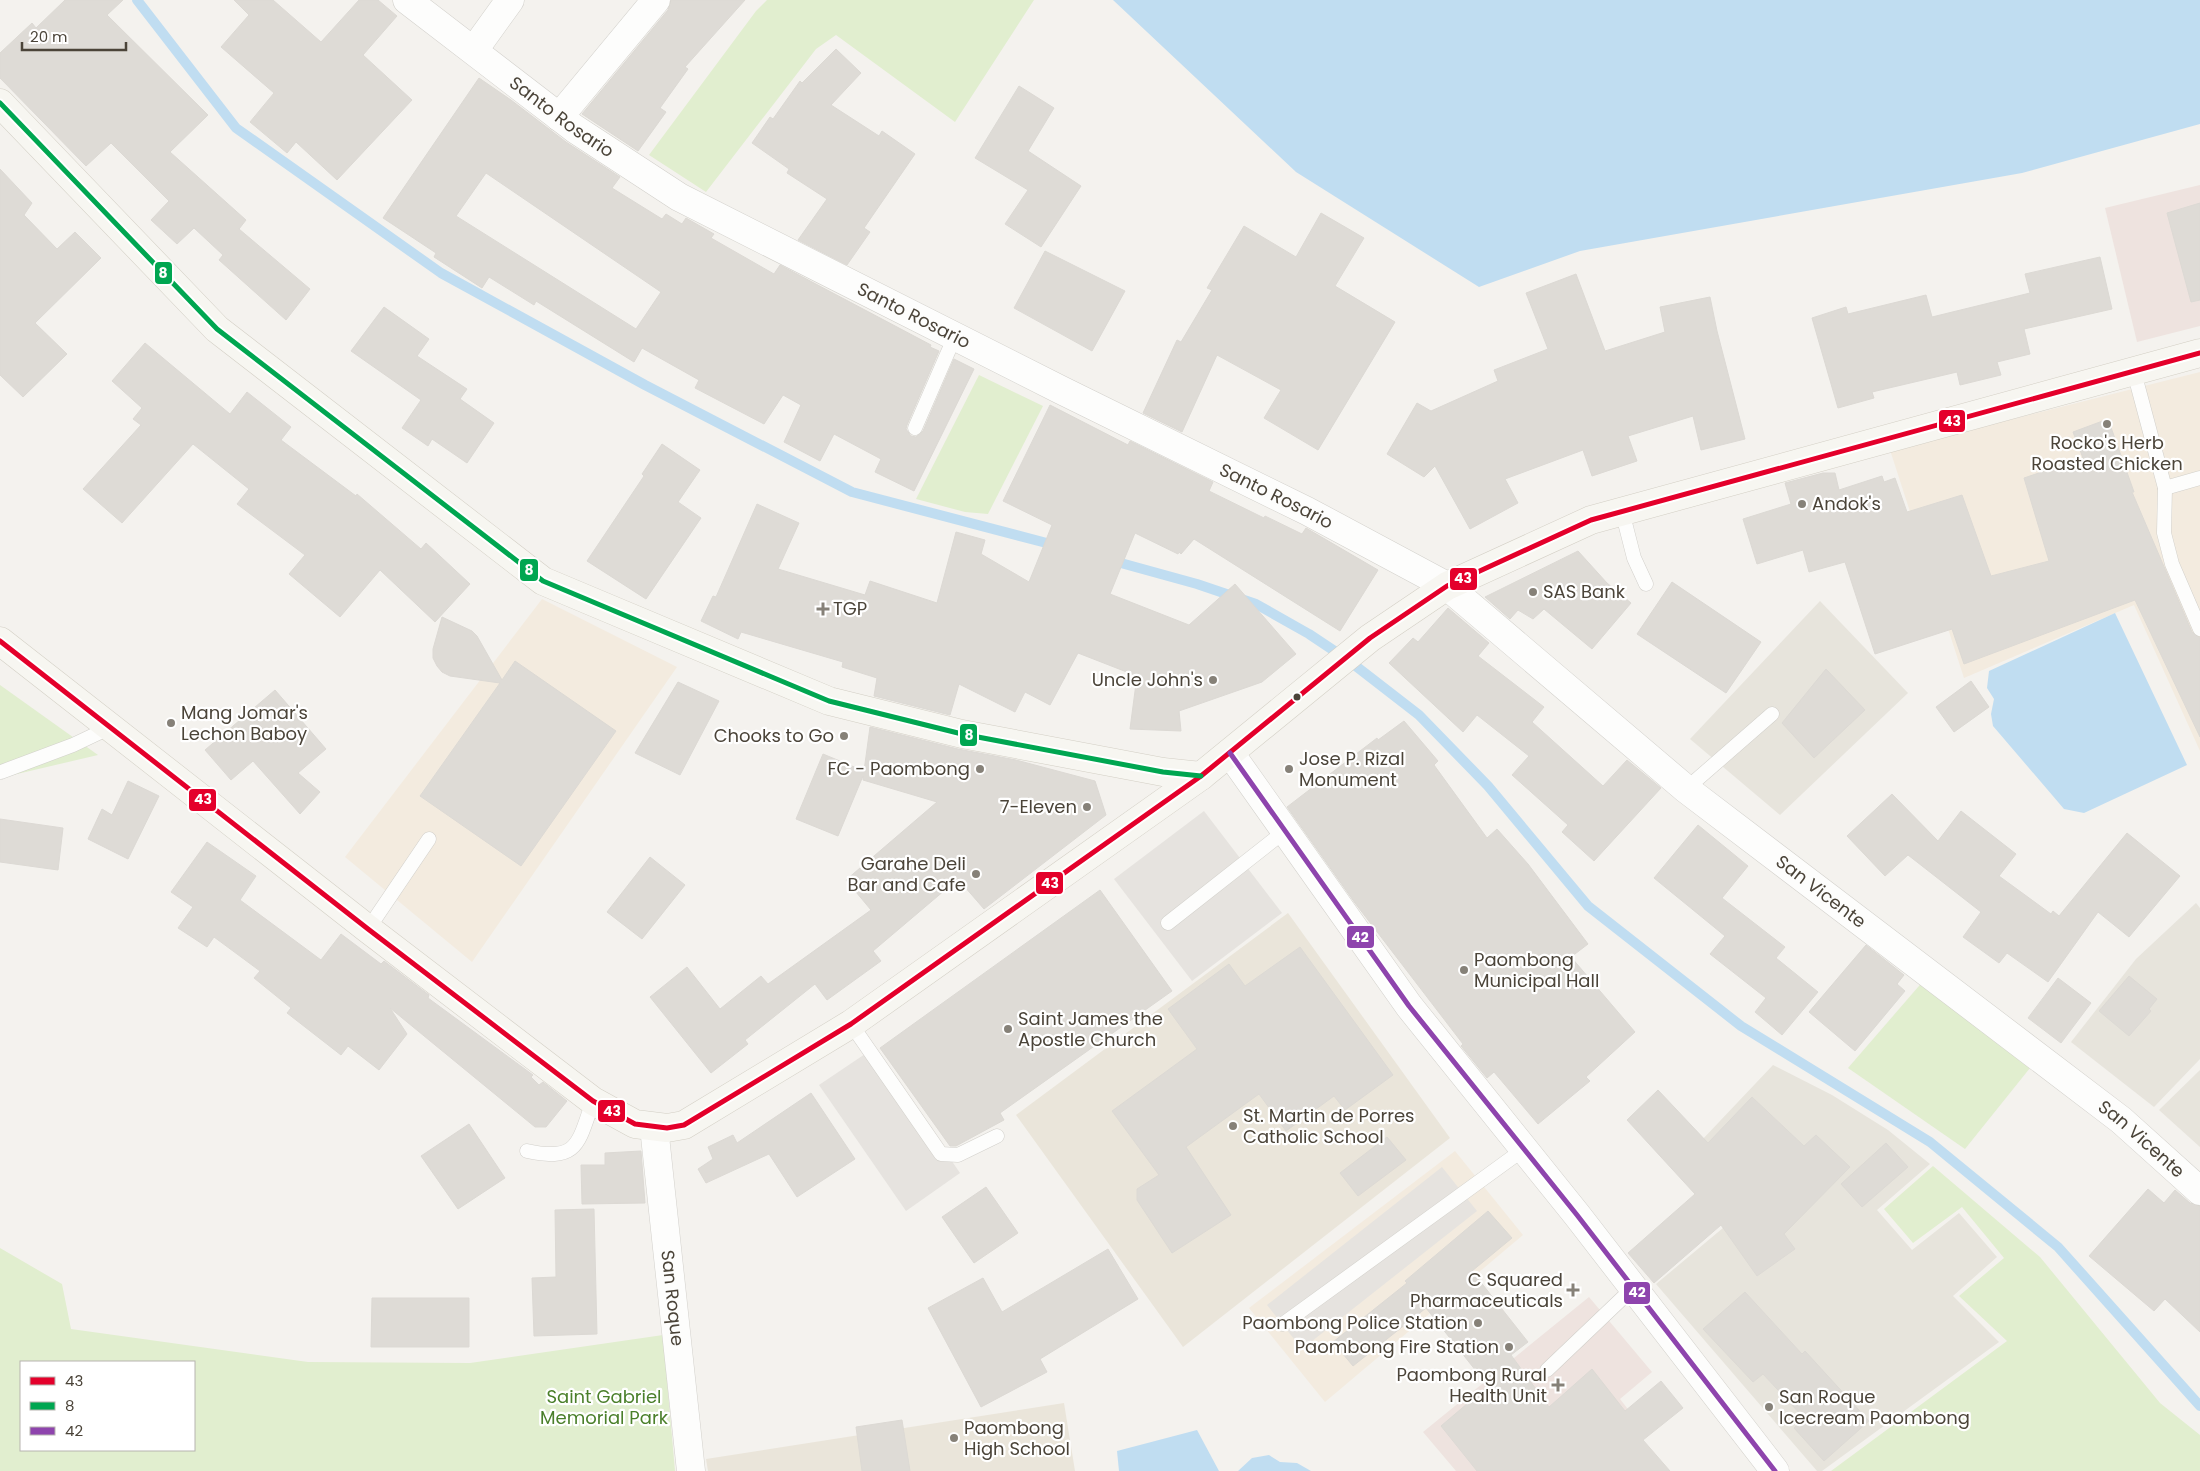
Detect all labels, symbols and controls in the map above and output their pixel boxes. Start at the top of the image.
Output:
scale bar [22,20,126,52]
text: 20 m [30,26,68,47]
street label: Santo Rosario [504,70,619,163]
line badge: 8 [154,261,173,285]
text: 8 [158,263,168,283]
street label: Santo Rosario [853,276,975,354]
line badge: 43 [1938,409,1966,433]
text: 43 [1943,411,1961,431]
marker: Rocko's Herb Roasted Chicken [2101,418,2113,430]
place label: Rocko's Herb Roasted Chicken [2031,430,2183,476]
street label: Santo Rosario [1215,457,1338,535]
place label: Andok's [1812,491,1881,516]
marker: Andok's [1796,498,1808,510]
line badge: 8 [519,558,539,582]
text: 8 [524,560,534,580]
line badge: 43 [1449,567,1478,591]
text: 43 [1454,568,1472,588]
place label: SAS Bank [1543,579,1626,604]
marker: SAS Bank [1527,586,1539,598]
place label: TGP [833,596,867,621]
marker: TGP [817,603,829,615]
place label: Uncle John's [1092,667,1203,692]
marker: Uncle John's [1207,674,1219,686]
unlabelled marker [1292,692,1302,702]
place label: Mang Jomar's Lechon Baboy [181,700,308,746]
marker: Mang Jomar's Lechon Baboy [165,717,177,729]
place label: Chooks to Go [714,723,834,748]
line badge: 8 [959,723,978,747]
text: 8 [964,725,974,745]
marker: Chooks to Go [838,730,850,742]
place label: Jose P. Rizal Monument [1299,746,1405,792]
place label: FC - Paombong [827,756,970,781]
marker: FC - Paombong [974,763,986,775]
marker: Jose P. Rizal Monument [1283,763,1295,775]
line badge: 43 [188,788,217,812]
text: 43 [194,789,212,809]
place label: 7-Eleven [1000,794,1077,819]
marker: 7-Eleven [1081,801,1093,813]
street label: San Vicente [1771,849,1871,934]
place label: Garahe Deli Bar and Cafe [847,851,966,897]
marker: Garahe Deli Bar and Cafe [970,868,982,880]
line badge: 43 [1035,871,1064,895]
text: 43 [1041,873,1059,893]
line badge: 42 [1346,925,1375,949]
text: 42 [1351,927,1369,947]
place label: Paombong Municipal Hall [1474,947,1599,993]
marker: Paombong Municipal Hall [1458,964,1470,976]
place label: Saint James the Apostle Church [1018,1006,1163,1052]
marker: Saint James the Apostle Church [1002,1023,1014,1035]
street label: San Vicente [2093,1094,2190,1183]
line badge: 43 [597,1099,626,1123]
text: 43 [603,1101,621,1121]
place label: St. Martin de Porres Catholic School [1243,1103,1414,1149]
marker: St. Martin de Porres Catholic School [1227,1120,1239,1132]
street label: San Roque [655,1249,690,1347]
place label: C Squared Pharmaceuticals [1410,1267,1563,1313]
line badge: 42 [1623,1281,1651,1305]
text: 42 [1628,1282,1646,1302]
marker: C Squared Pharmaceuticals [1567,1284,1579,1296]
place label: Paombong Police Station [1242,1310,1468,1335]
marker: Paombong Police Station [1472,1317,1484,1329]
place label: Paombong Fire Station [1295,1334,1499,1359]
marker: Paombong Fire Station [1503,1341,1515,1353]
legend [20,1361,195,1451]
place label: Paombong Rural Health Unit [1396,1362,1547,1408]
text: 43 [65,1370,83,1391]
marker: Paombong Rural Health Unit [1551,1378,1565,1392]
park label: Saint Gabriel Memorial Park [540,1384,669,1430]
place label: San Roque Icecream Paombong [1779,1384,1970,1430]
text: 8 [65,1395,74,1416]
marker: San Roque Icecream Paombong [1763,1401,1775,1413]
place label: Paombong High School [964,1415,1070,1461]
text: 42 [65,1420,83,1441]
marker: Paombong High School [948,1432,960,1444]

